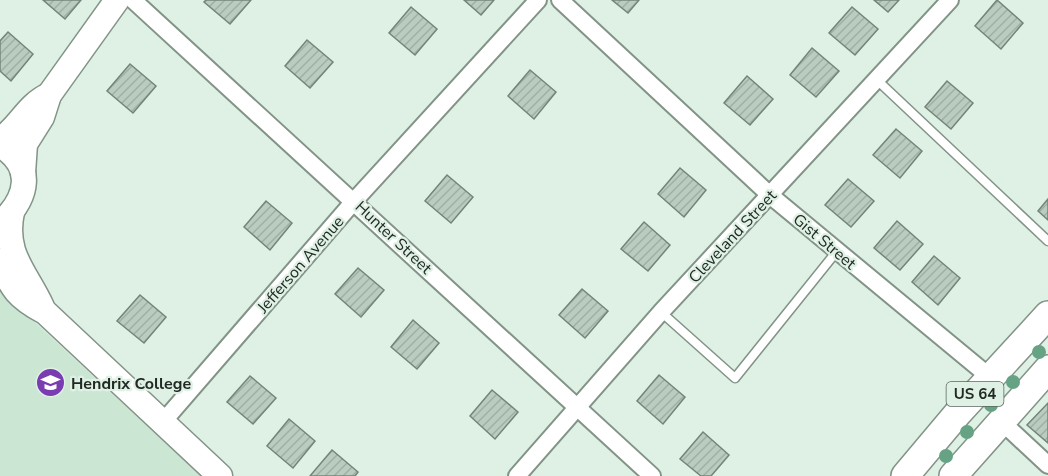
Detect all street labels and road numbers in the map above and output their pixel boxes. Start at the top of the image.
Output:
street label: Cleveland Street [684,185,782,288]
street label: Hunter Street [350,196,437,279]
street label: Gist Street [788,209,861,275]
street label: Jefferson Avenue [252,211,349,319]
road number: US 64 [946,382,1004,406]

